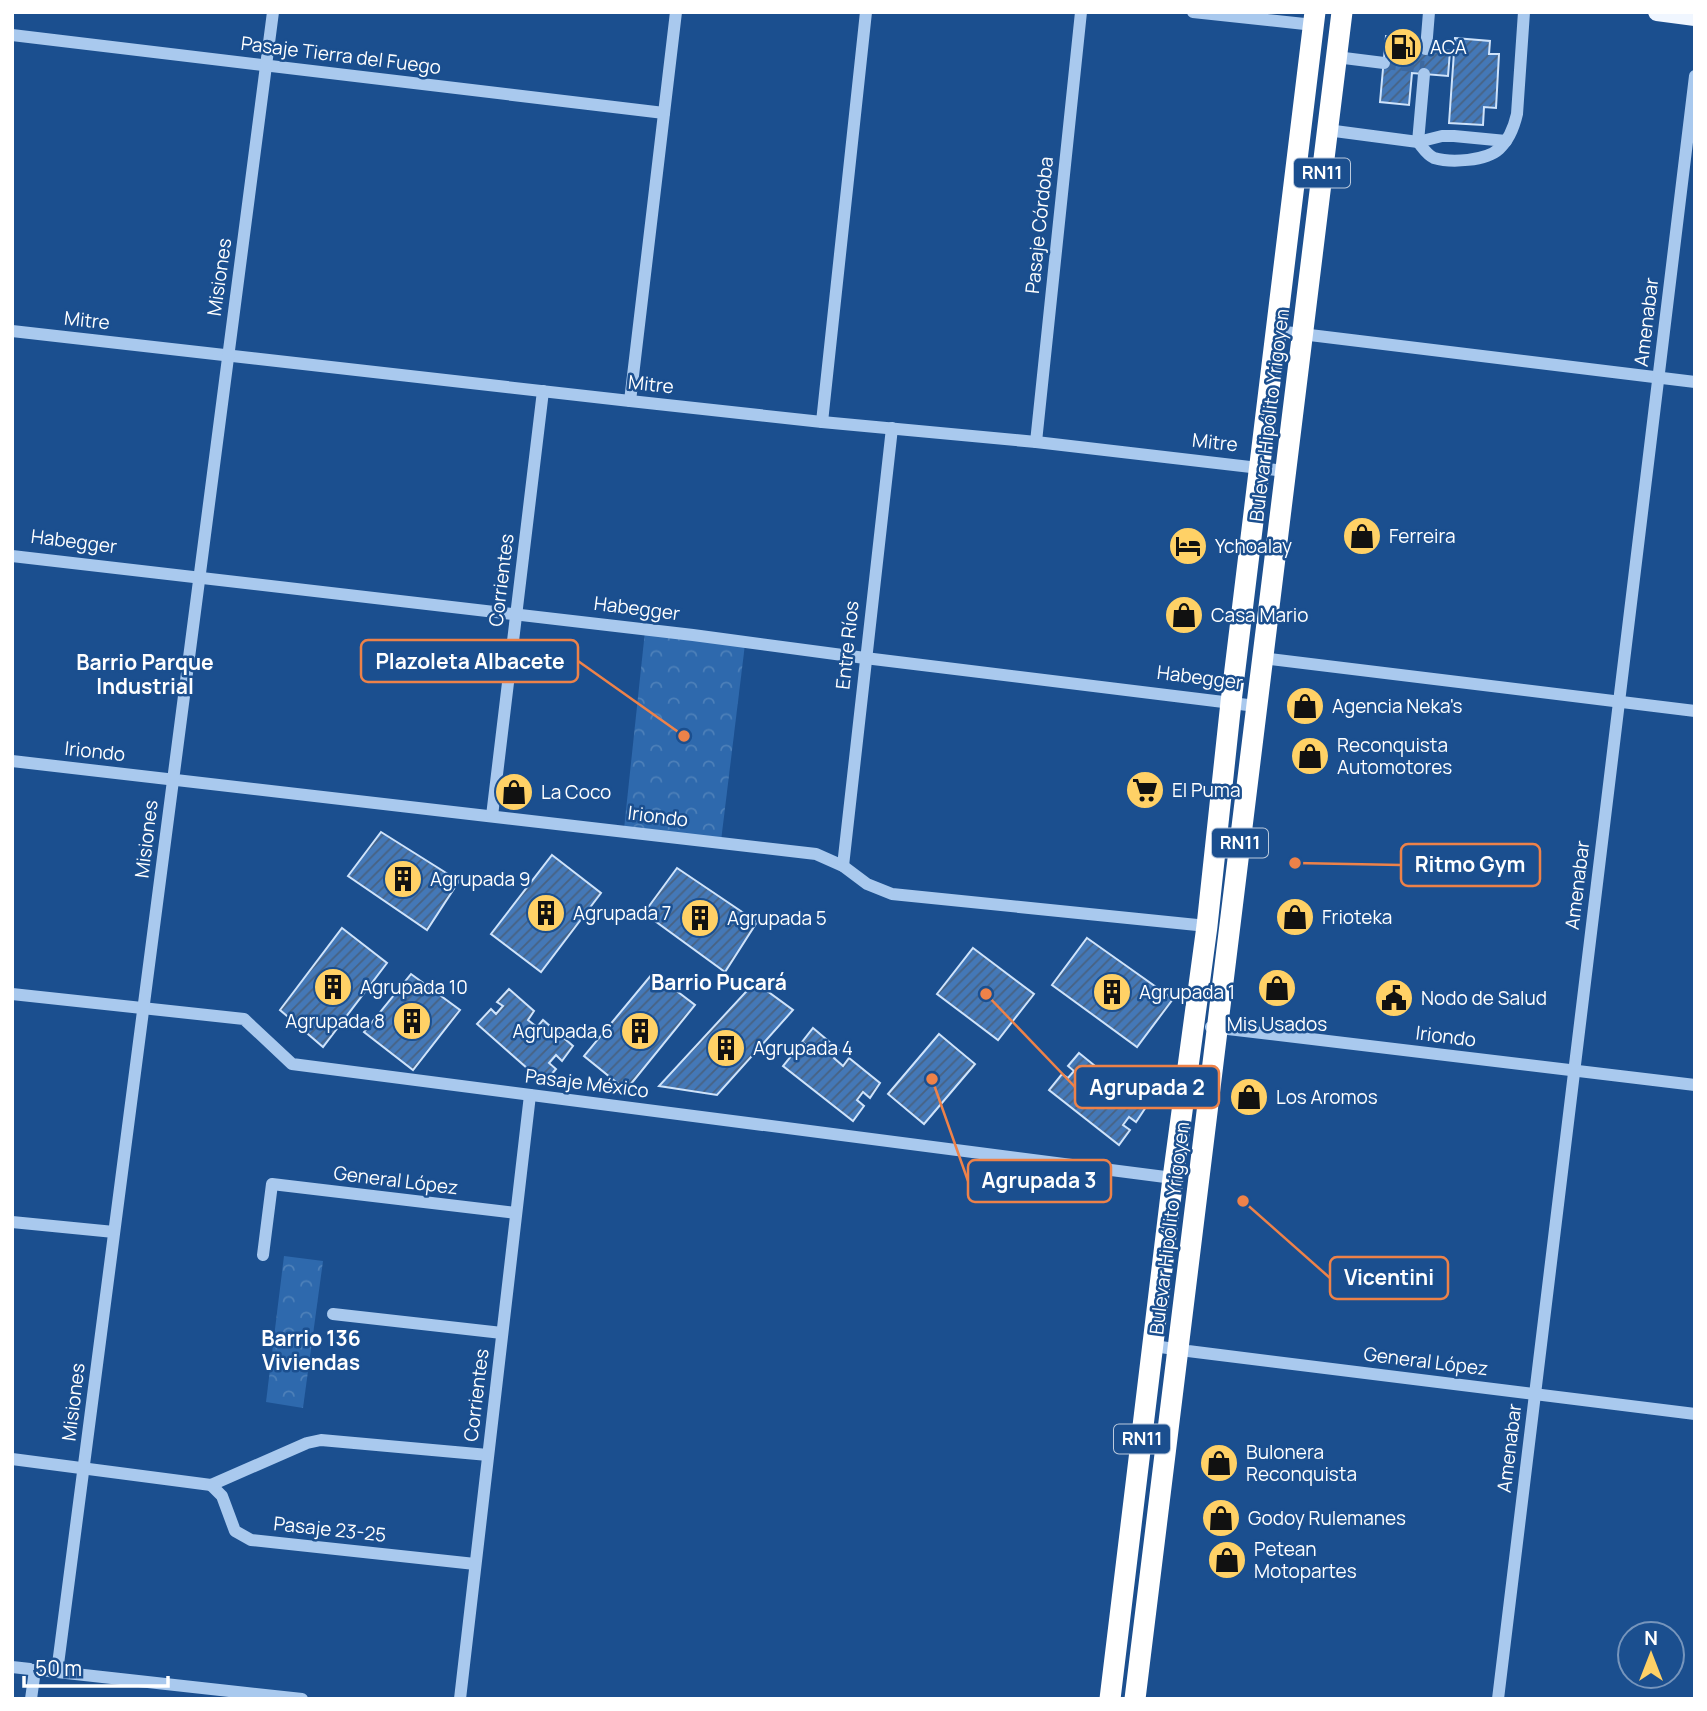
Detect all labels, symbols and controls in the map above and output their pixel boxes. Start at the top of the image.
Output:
fuel station icon: ACA [1382,26,1424,68]
street label: Pasaje Tierra del Fuego [239,30,443,80]
place label: ACA [1430,34,1467,60]
street label: Pasaje Córdoba [1019,155,1059,295]
road number: RN11 [1294,158,1350,188]
street label: Misiones [201,236,237,318]
street label: Amenabar [1628,276,1664,368]
street label: Mitre [63,305,111,335]
street label: Bulevar Hipólito Yrigoyen [1243,307,1295,523]
street label: Mitre [627,369,675,399]
street label: Mitre [1191,427,1239,457]
shop icon: Ferreira [1341,515,1383,557]
street label: Habegger [30,523,119,559]
place label: Ferreira [1389,523,1455,549]
hotel icon: Ychoalay [1167,525,1209,567]
street label: Corrientes [482,532,520,628]
place label: Ychoalay [1215,533,1292,559]
street label: Habegger [593,590,682,626]
shop icon: Casa Mario [1163,594,1205,636]
street label: Entre Ríos [829,599,865,691]
place label: Casa Mario [1211,602,1309,628]
callout: Plazoleta Albacete [361,640,578,682]
text: Plazoleta Albacete [375,647,565,675]
district label: Barrio Parque Industrial [76,648,214,700]
street label: Habegger [1156,659,1245,695]
shop icon: Agencia Neka's [1284,685,1326,727]
place label: Agencia Neka's [1332,693,1463,719]
place label: Reconquista Automotores [1337,732,1452,780]
street label: Iriondo [63,735,127,767]
shop icon: Reconquista Automotores [1289,735,1331,777]
supermarket icon: El Puma [1124,769,1166,811]
shop icon: La Coco [493,771,535,813]
place label: El Puma [1172,777,1241,803]
place label: La Coco [541,779,611,805]
street label: Misiones [128,799,164,879]
street label: Iriondo [626,799,690,833]
road number: RN11 [1212,828,1268,858]
street label: Amenabar [1559,839,1595,931]
callout: Ritmo Gym [1401,844,1540,886]
text: Ritmo Gym [1415,850,1525,878]
building icon: Agrupada 9 [382,858,424,900]
place label: Agrupada 9 [430,866,531,892]
building icon: Agrupada 7 [525,892,567,934]
shop icon: Frioteka [1274,896,1316,938]
building icon: Agrupada 5 [679,897,721,939]
place label: Agrupada 7 [573,900,671,926]
place label: Frioteka [1322,904,1392,930]
place label: Agrupada 5 [727,905,827,931]
building icon: Agrupada 10 [312,966,354,1008]
shop icon: Mis Usados [1256,967,1298,1009]
district label: Barrio Pucará [651,968,787,996]
building icon: Agrupada 1 [1091,971,1133,1013]
place label: Agrupada 10 [360,974,468,1000]
public building icon: Nodo de Salud [1373,977,1415,1019]
place label: Agrupada 1 [1139,979,1235,1005]
place label: Nodo de Salud [1421,985,1547,1011]
building icon: Agrupada 8 [391,1000,433,1042]
place label: Agrupada 8 [285,1008,385,1034]
building icon: Agrupada 6 [619,1010,661,1052]
place label: Mis Usados [1227,1011,1327,1037]
place label: Agrupada 6 [512,1018,613,1044]
street label: Iriondo [1414,1019,1478,1053]
building icon: Agrupada 4 [705,1027,747,1069]
place label: Agrupada 4 [753,1035,853,1061]
street label: Pasaje México [524,1063,650,1103]
callout: Agrupada 2 [1075,1066,1219,1108]
text: Agrupada 2 [1089,1073,1205,1101]
shop icon: Los Aromos [1228,1076,1270,1118]
place label: Los Aromos [1276,1084,1378,1110]
street label: Bulevar Hipólito Yrigoyen [1143,1120,1195,1336]
street label: General López [332,1159,460,1201]
callout: Agrupada 3 [968,1160,1111,1202]
text: Agrupada 3 [981,1166,1097,1194]
callout: Vicentini [1330,1257,1448,1299]
text: Vicentini [1344,1263,1434,1291]
district label: Barrio 136 Viviendas [261,1324,361,1376]
street label: General López [1362,1340,1490,1382]
street label: Corrientes [457,1347,495,1443]
street label: Misiones [55,1362,91,1442]
street label: Amenabar [1491,1402,1527,1494]
road number: RN11 [1114,1424,1170,1454]
place label: Bulonera Reconquista [1246,1439,1357,1487]
shop icon: Bulonera Reconquista [1198,1442,1240,1484]
shop icon: Godoy Rulemanes [1200,1497,1242,1539]
place label: Godoy Rulemanes [1248,1505,1406,1531]
street label: Pasaje 23-25 [272,1510,388,1548]
place label: Petean Motopartes [1254,1536,1357,1584]
shop icon: Petean Motopartes [1206,1539,1248,1581]
north arrow [1616,1620,1686,1690]
text: N [1644,1625,1658,1651]
scale bar [24,1644,168,1688]
text: 50 m [35,1654,82,1682]

